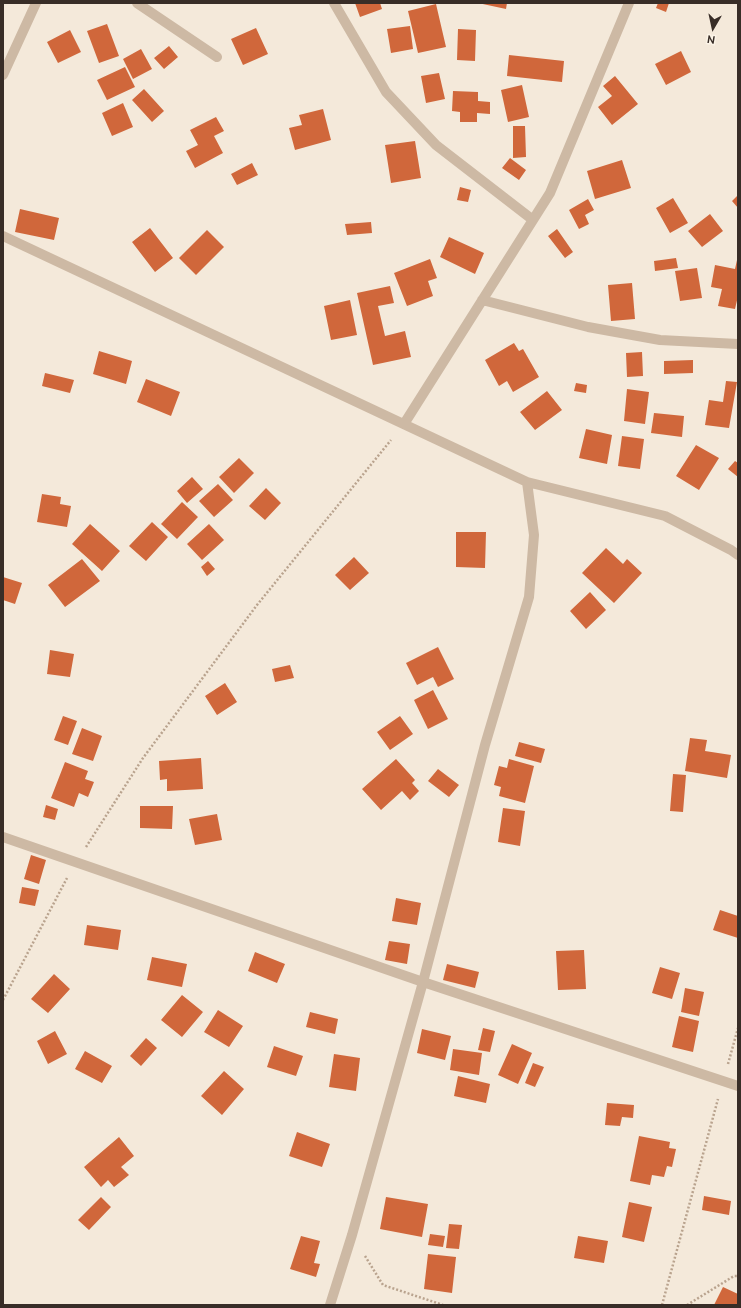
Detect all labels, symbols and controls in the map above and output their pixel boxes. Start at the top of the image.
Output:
north arrow [693,8,733,48]
text: N [706,33,716,46]

